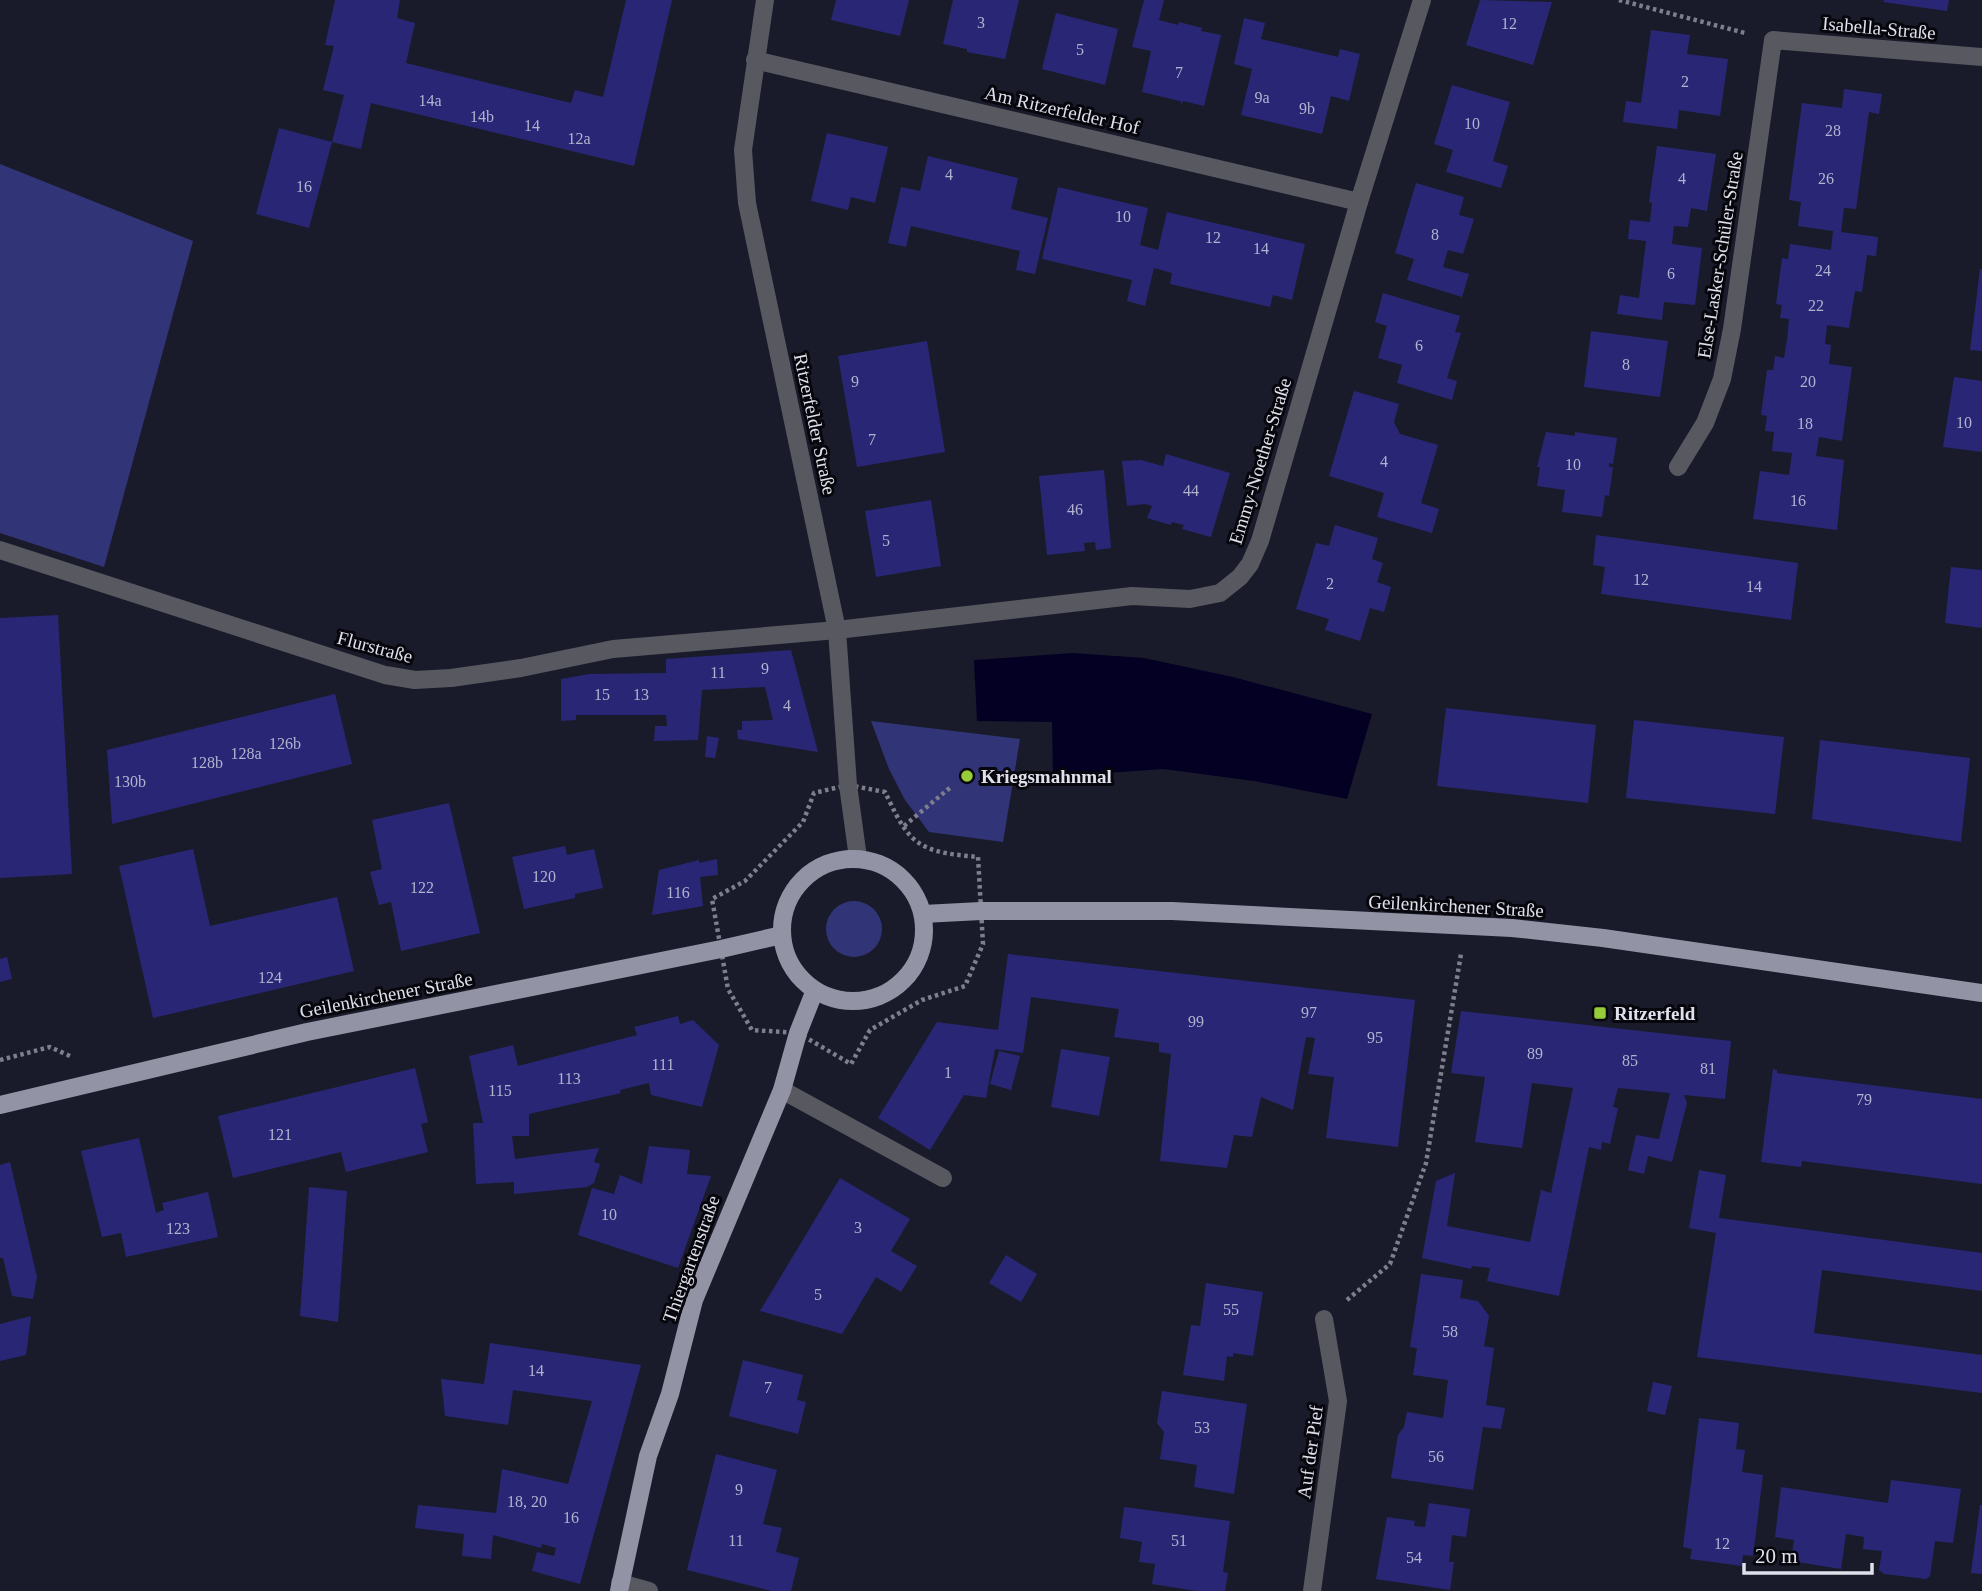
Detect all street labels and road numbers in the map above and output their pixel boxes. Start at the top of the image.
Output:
street label: Isabella-Straße [1821,13,1937,43]
street label: Am Ritzerfelder Hof [983,82,1142,138]
street label: Else-Lasker-Schüler-Straße [1693,150,1747,360]
street label: Ritzerfelder Straße [790,351,840,497]
street label: Emmy-Noether-Straße [1225,375,1295,547]
street label: Flurstraße [335,627,415,667]
street label: Geilenkirchener Straße [1368,891,1544,921]
street label: Geilenkirchener Straße [298,968,474,1022]
street label: Thiergartenstraße [658,1193,724,1325]
street label: Auf der Pief [1293,1403,1327,1500]

